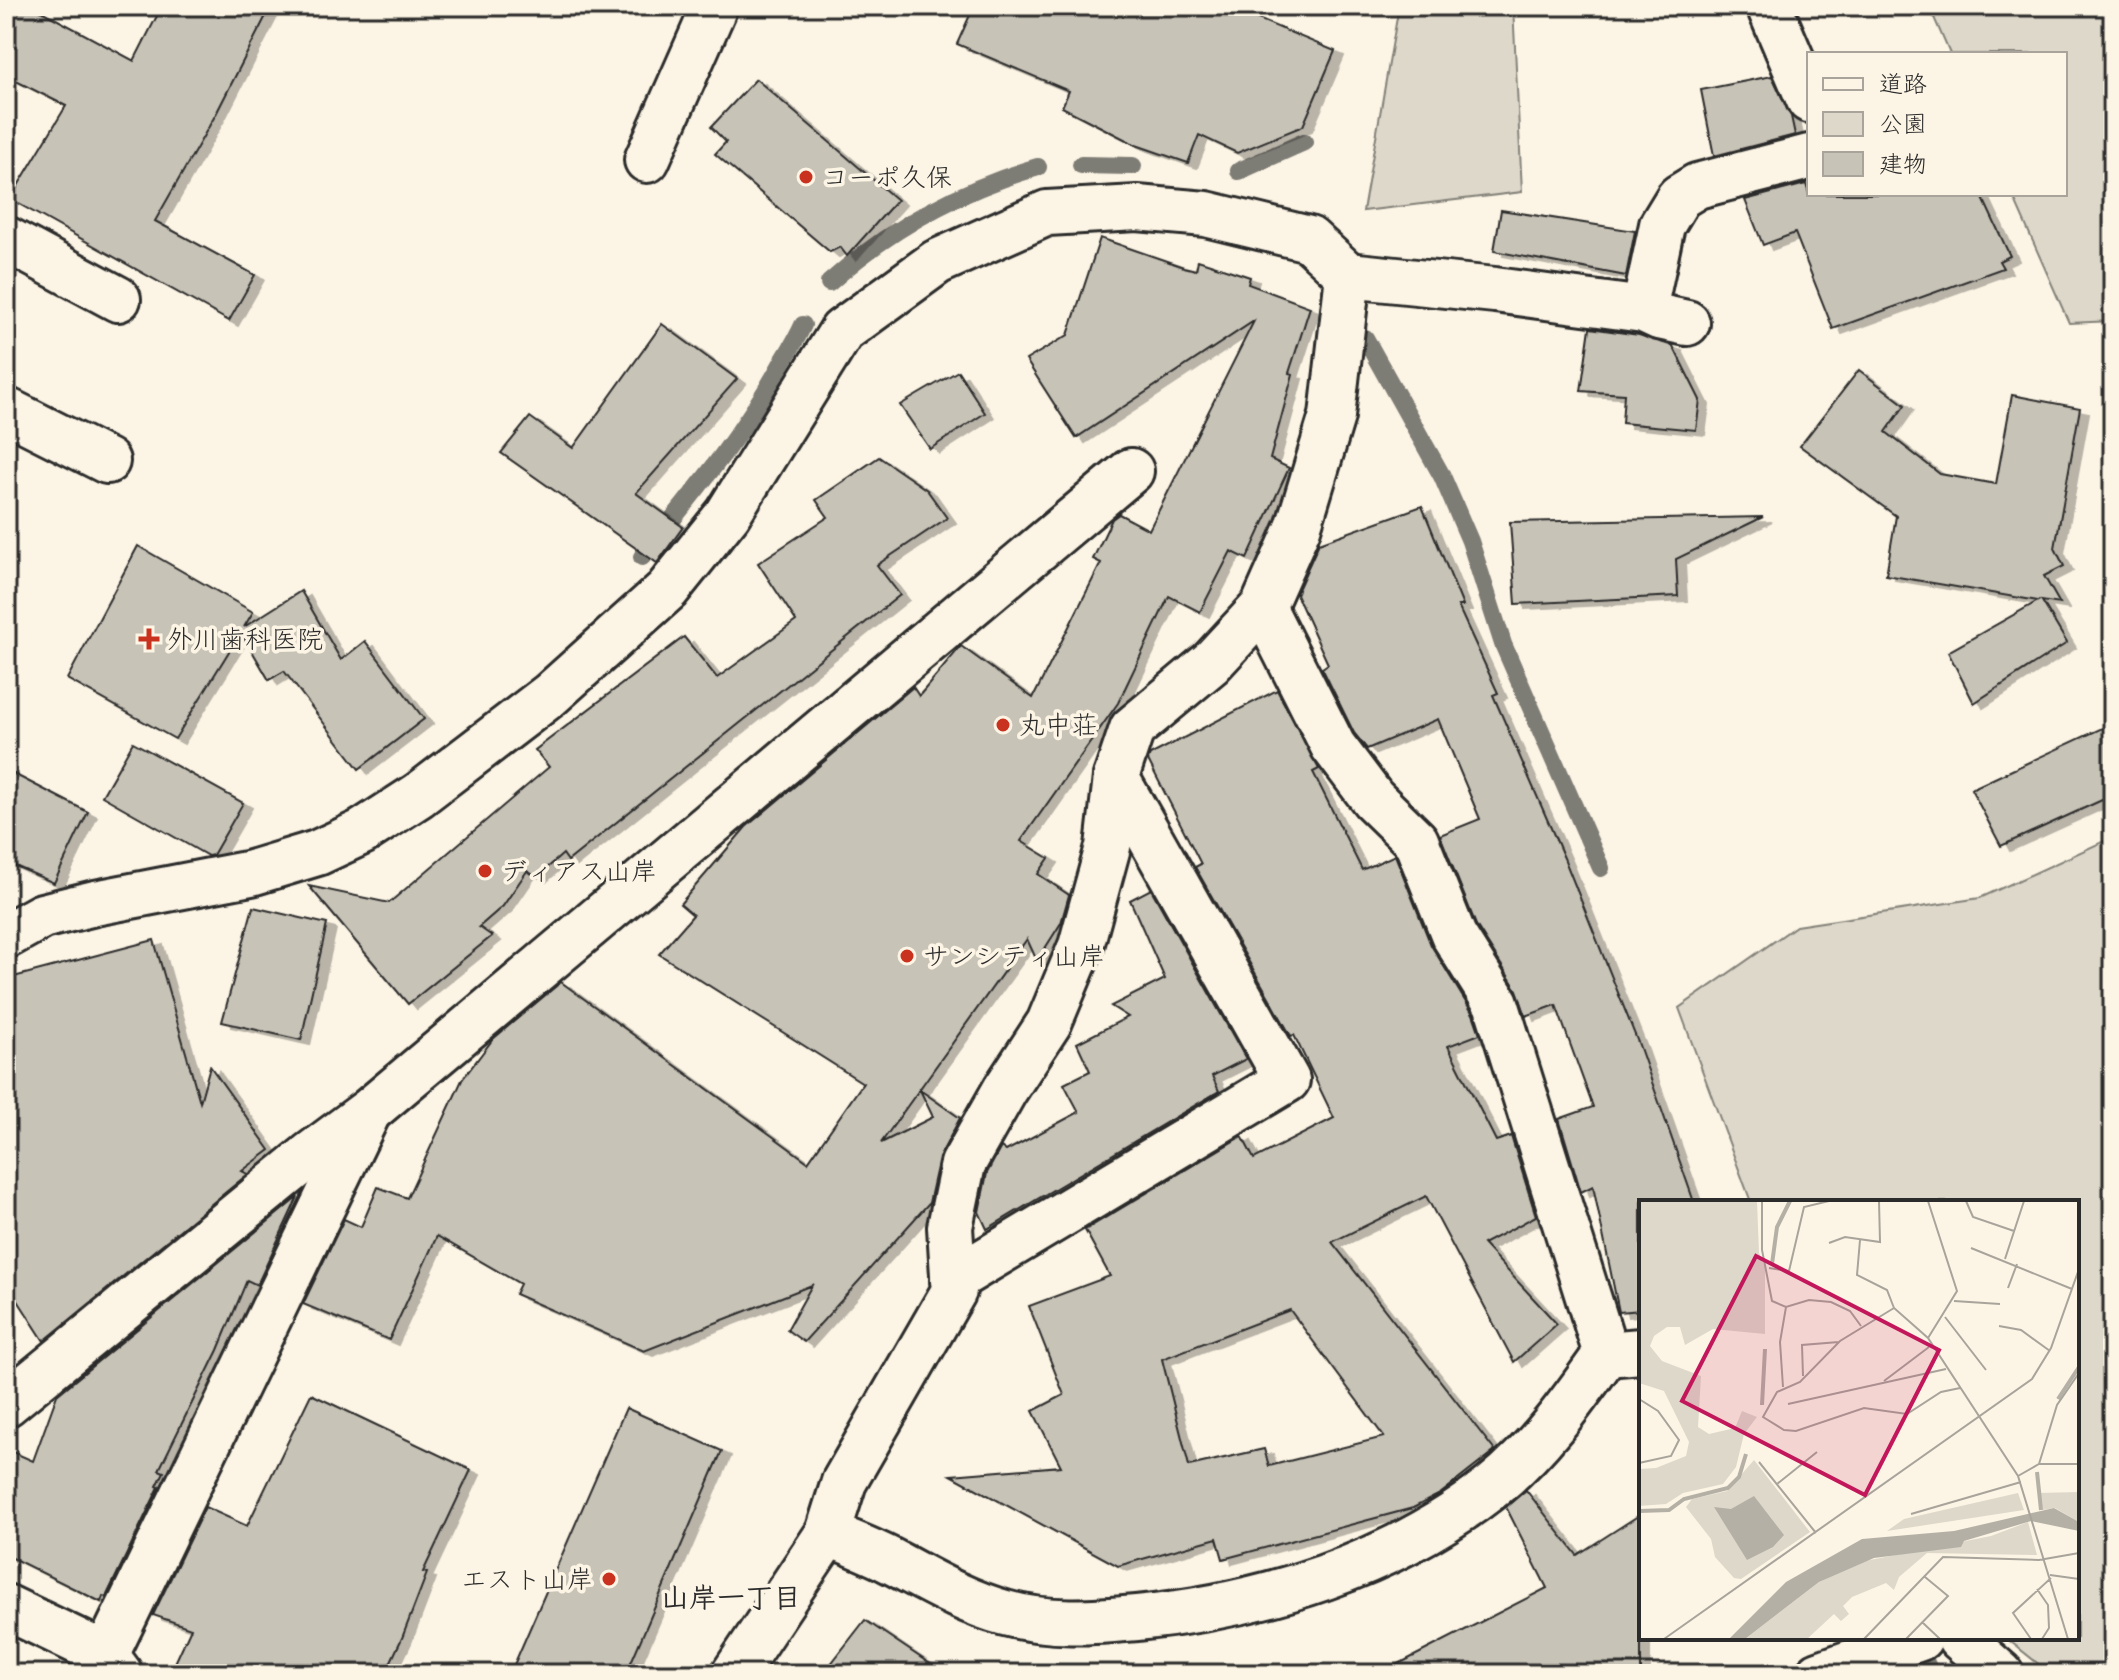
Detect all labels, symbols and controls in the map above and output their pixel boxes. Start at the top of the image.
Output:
legend [1807,52,2067,196]
text: 道路 [1879,63,1927,105]
text: 公園 [1879,103,1927,145]
text: 建物 [1879,143,1927,185]
place label: コーポ久保 [822,154,952,200]
marker: コーポ久保 [797,168,815,186]
place label: 外川歯科医院 [167,616,323,662]
marker: 外川歯科医院 [138,628,160,650]
place label: 丸中荘 [1019,702,1097,748]
marker: 丸中荘 [994,716,1012,734]
place label: ディアス山岸 [501,848,657,894]
marker: ディアス山岸 [476,862,494,880]
place label: サンシティ山岸 [923,933,1105,979]
marker: サンシティ山岸 [898,947,916,965]
inset map [1639,1200,2079,1640]
place label: エスト山岸 [461,1556,593,1602]
marker: エスト山岸 [600,1570,618,1588]
district label: 山岸一丁目 [661,1573,801,1622]

